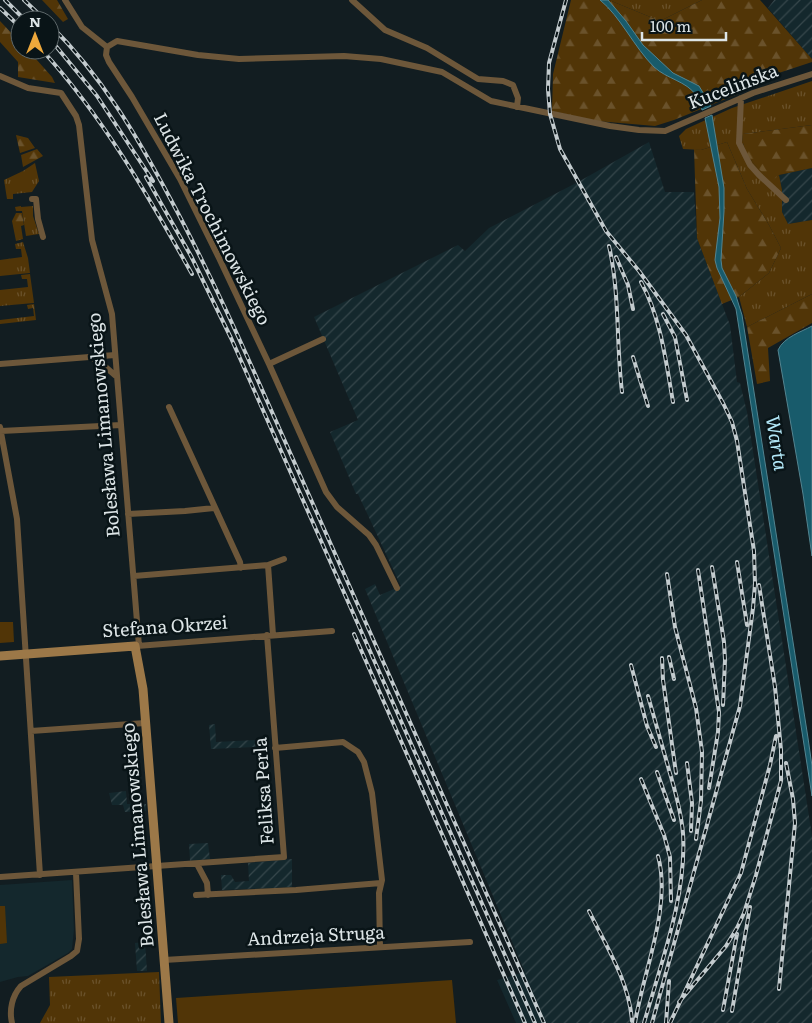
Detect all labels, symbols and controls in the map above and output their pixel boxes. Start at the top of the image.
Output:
north arrow [10,10,60,60]
scale bar [642,10,726,42]
text: N [29,11,41,31]
text: 100 m [650,14,691,37]
street label: Kucelińska [683,56,782,115]
street label: Ludwika Trochimowskiego [148,107,279,329]
street label: Bolesława Limanowskiego [79,312,126,539]
water label: Warta [760,413,796,473]
street label: Stefana Okrzei [101,608,228,643]
street label: Bolesława Limanowskiego [113,722,160,949]
street label: Feliksa Perla [245,736,280,846]
street label: Andrzeja Struga [246,917,386,952]

